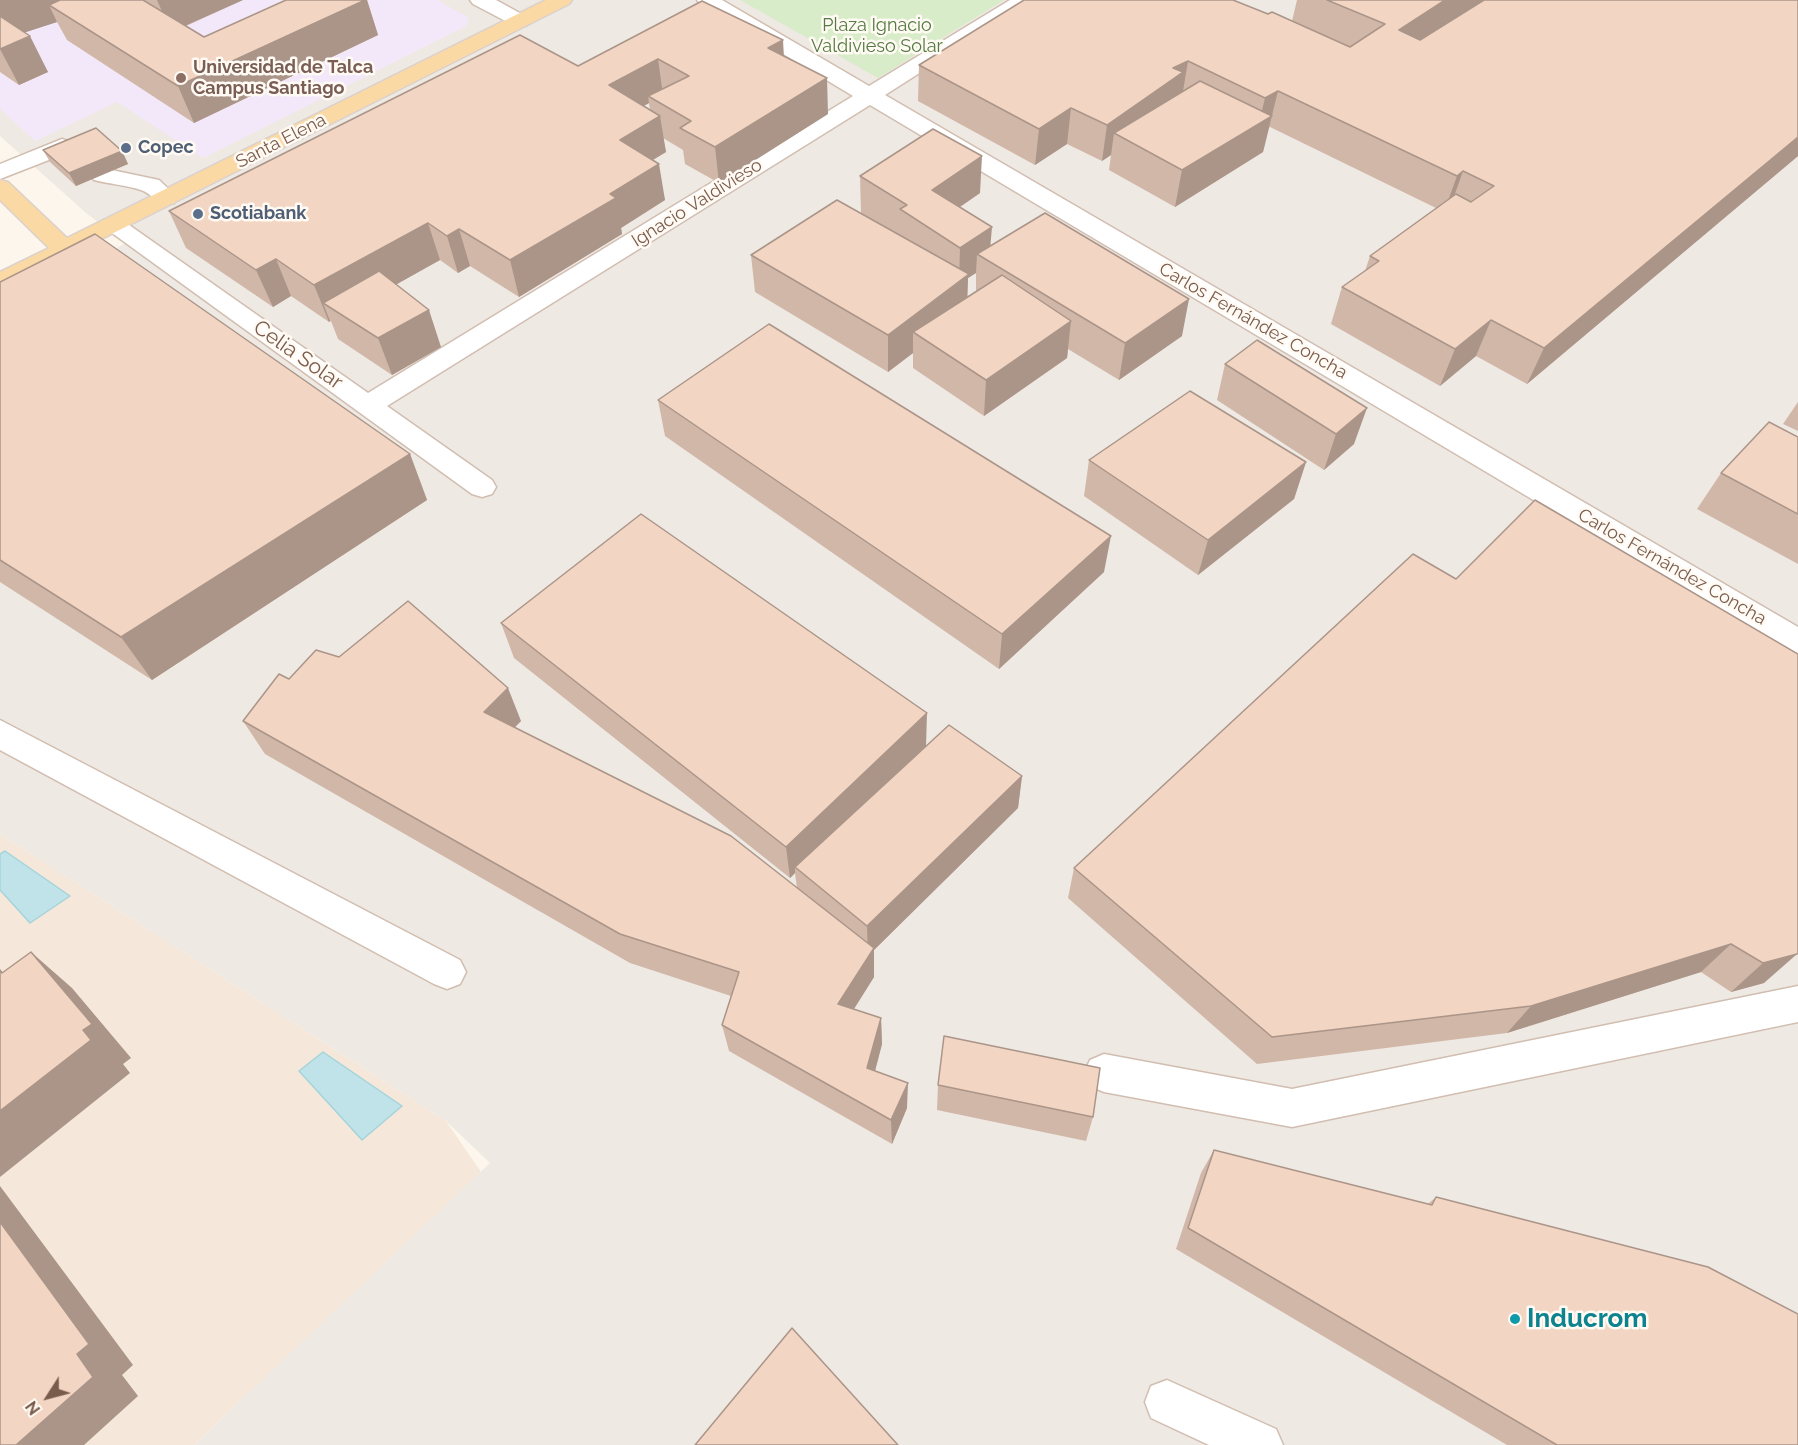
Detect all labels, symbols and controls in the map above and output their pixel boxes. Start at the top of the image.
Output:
park label: Plaza Ignacio Valdivieso Solar [811,15,943,57]
place label: Universidad de Talca Campus Santiago [193,57,373,100]
marker: Universidad de Talca Campus Santiago [174,71,188,85]
street label: Santa Elena [232,109,330,173]
place label: Copec [138,137,194,159]
marker: Copec [119,141,133,155]
street label: Ignacio Valdivieso [628,154,766,252]
place label: Scotiabank [210,203,306,225]
marker: Scotiabank [191,207,205,221]
street label: Carlos Fernández Concha [1155,258,1351,384]
street label: Celia Solar [248,315,348,395]
street label: Carlos Fernández Concha [1574,504,1770,630]
place label: Inducrom [1527,1303,1647,1335]
marker: Inducrom [1508,1312,1522,1326]
north arrow [18,1367,78,1427]
text: N [22,1397,44,1418]

